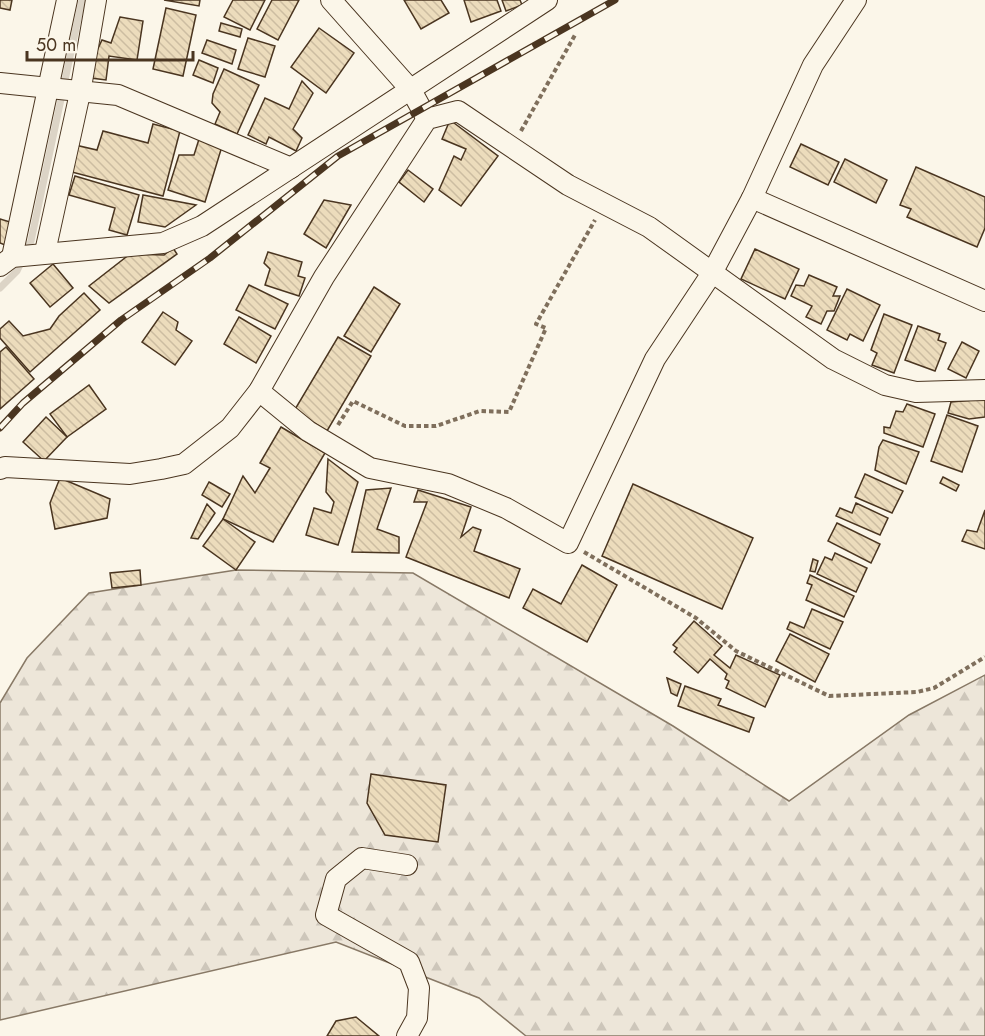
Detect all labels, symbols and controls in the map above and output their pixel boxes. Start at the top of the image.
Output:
scale bar [27,24,194,62]
text: 50 m [36,32,76,58]

